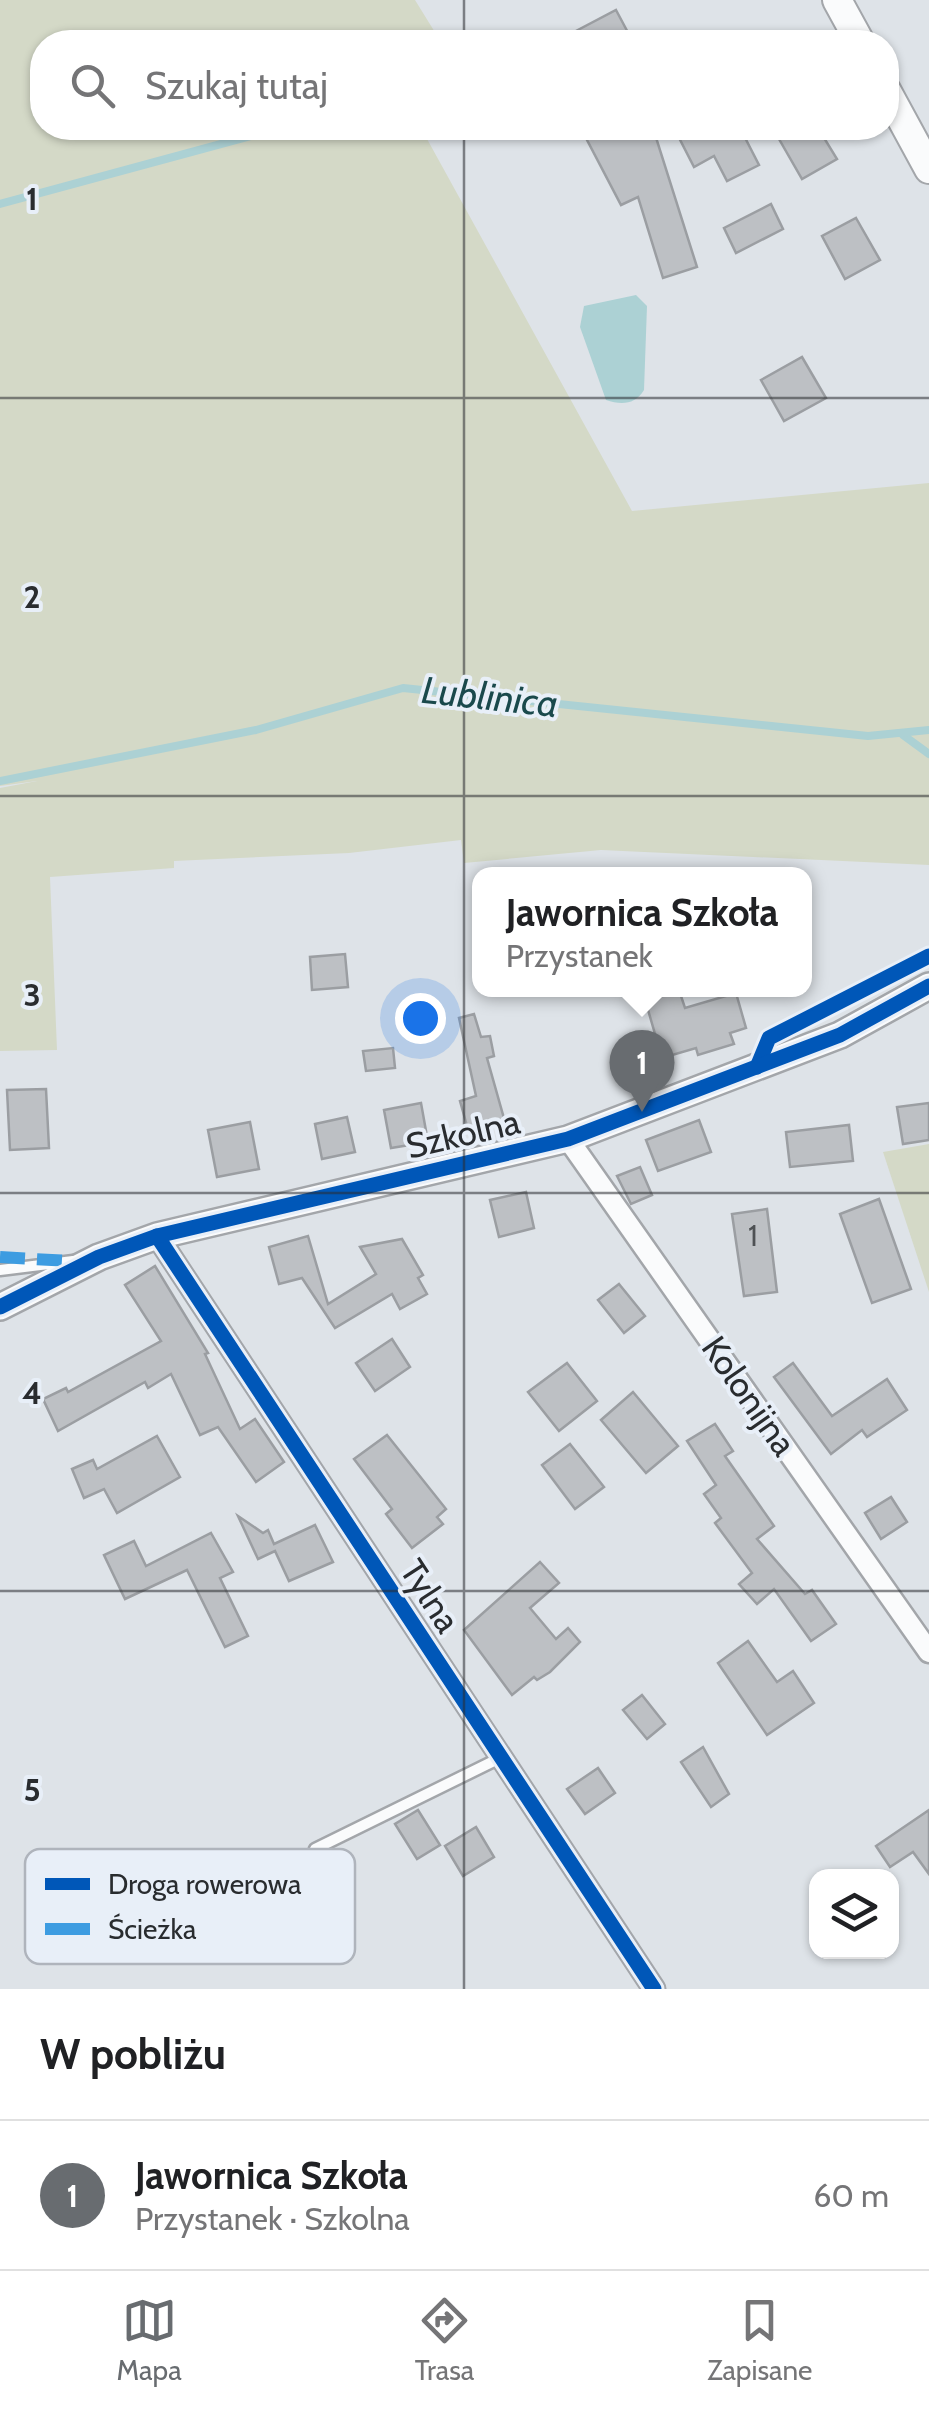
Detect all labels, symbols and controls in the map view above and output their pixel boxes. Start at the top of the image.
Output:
search box [30,30,899,140]
icon: search [65,58,120,113]
text: Szukaj tutaj [145,62,328,109]
text: 1 [26,179,38,218]
text: 2 [24,577,40,616]
water label: Lublinica [419,666,561,727]
popup [472,867,812,997]
text: Jawornica Szkoła [506,889,778,936]
text: Przystanek [506,936,653,975]
text: 3 [23,975,41,1014]
your location [395,993,446,1044]
pin: 1 [610,1030,674,1112]
street label: Szkolna [402,1100,524,1167]
house number: 1 [748,1217,758,1254]
street label: Kolonijna [693,1328,806,1464]
text: 4 [22,1373,42,1412]
street label: Tylna [391,1551,470,1640]
text: 5 [23,1770,41,1809]
legend [25,1849,355,1964]
text: Droga rowerowa [108,1867,302,1901]
map controls [809,1869,899,1959]
button: layers [809,1869,899,1959]
text: Ścieżka [108,1912,197,1946]
text: W pobliżu [40,2028,226,2080]
text: Jawornica Szkoła [135,2152,408,2199]
text: 1 [67,2176,78,2215]
text: 60 m [813,2176,889,2215]
text: Przystanek · Szkolna [135,2199,410,2238]
tab: Mapa [117,2293,182,2387]
tab: Trasa [415,2293,474,2387]
tab: Zapisane [707,2293,812,2387]

